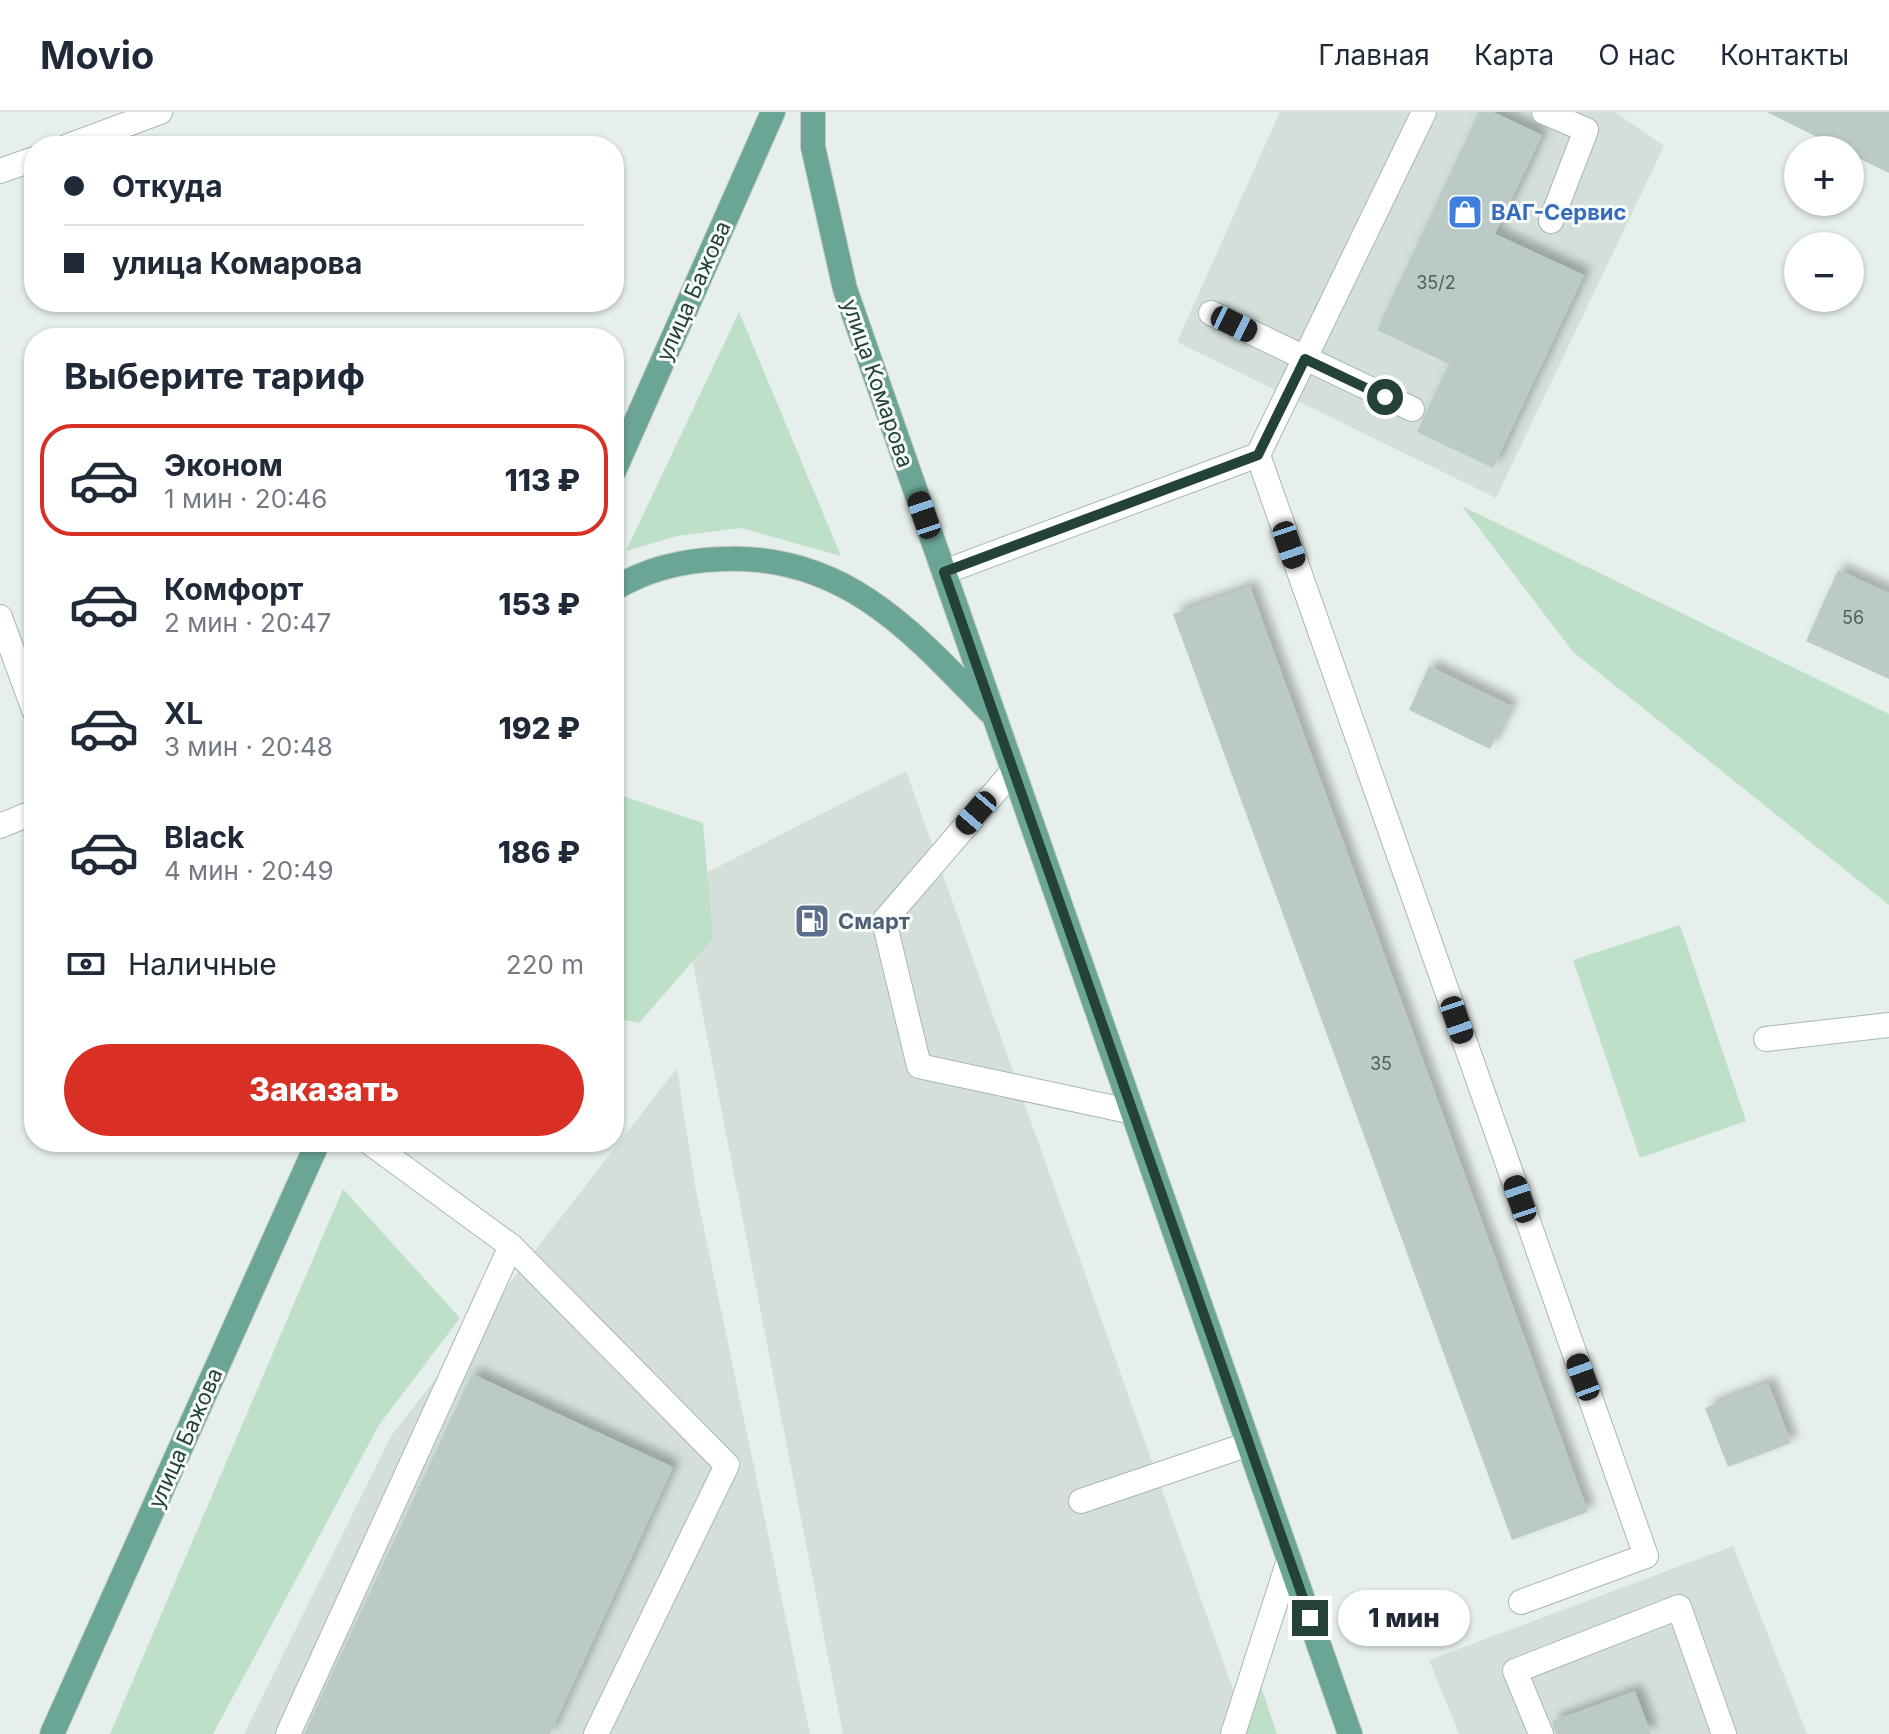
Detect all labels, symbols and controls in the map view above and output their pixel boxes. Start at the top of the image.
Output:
text: Movio [40,32,154,78]
text: Главная [1318,38,1430,72]
text: Карта [1474,38,1554,72]
text: О нас [1598,38,1676,72]
text: Контакты [1720,38,1849,72]
map controls [1784,136,1864,312]
button: + [1784,136,1864,216]
text: Откуда [112,168,223,204]
shop icon: ВАГ-Сервис [1446,193,1484,231]
place label: ВАГ-Сервис [1491,199,1627,225]
street label: улица Бажова [651,217,735,365]
button: − [1784,232,1864,312]
text: улица Комарова [112,245,362,281]
house number: 35/2 [1416,272,1456,293]
street label: улица Комарова [837,295,919,471]
car [1207,303,1261,345]
text: Выберите тариф [64,354,365,398]
route start [1367,379,1403,415]
icon: car [68,444,140,516]
text: Эконом [164,447,283,483]
text: 113 ₽ [505,462,580,498]
text: 1 мин · 20:46 [164,483,327,514]
car [905,488,943,542]
car [1270,518,1308,572]
icon: car [68,568,140,640]
text: Комфорт [164,571,303,607]
text: 153 ₽ [498,586,580,622]
text: 2 мин · 20:47 [164,607,331,638]
house number: 56 [1842,607,1864,628]
icon: car [68,692,140,764]
text: XL [164,695,203,731]
text: 192 ₽ [498,710,580,746]
text: 3 мин · 20:48 [164,731,333,762]
car [951,787,1001,839]
icon: car [68,816,140,888]
text: Black [164,819,244,855]
text: 186 ₽ [498,834,580,870]
text: 4 мин · 20:49 [164,855,334,886]
fuel station icon: Смарт [793,902,831,940]
place label: Смарт [838,908,910,934]
icon: cash [64,942,108,986]
text: Наличные [128,946,277,982]
text: 220 m [506,949,584,980]
car [1438,993,1476,1047]
button: Заказать [64,1044,584,1136]
house number: 35 [1370,1053,1392,1074]
car [1501,1172,1539,1226]
car [1564,1350,1602,1404]
street label: улица Бажова [143,1364,227,1512]
callout: 1 мин [1338,1590,1470,1646]
route end [1292,1600,1328,1636]
text: 1 мин [1368,1602,1440,1633]

